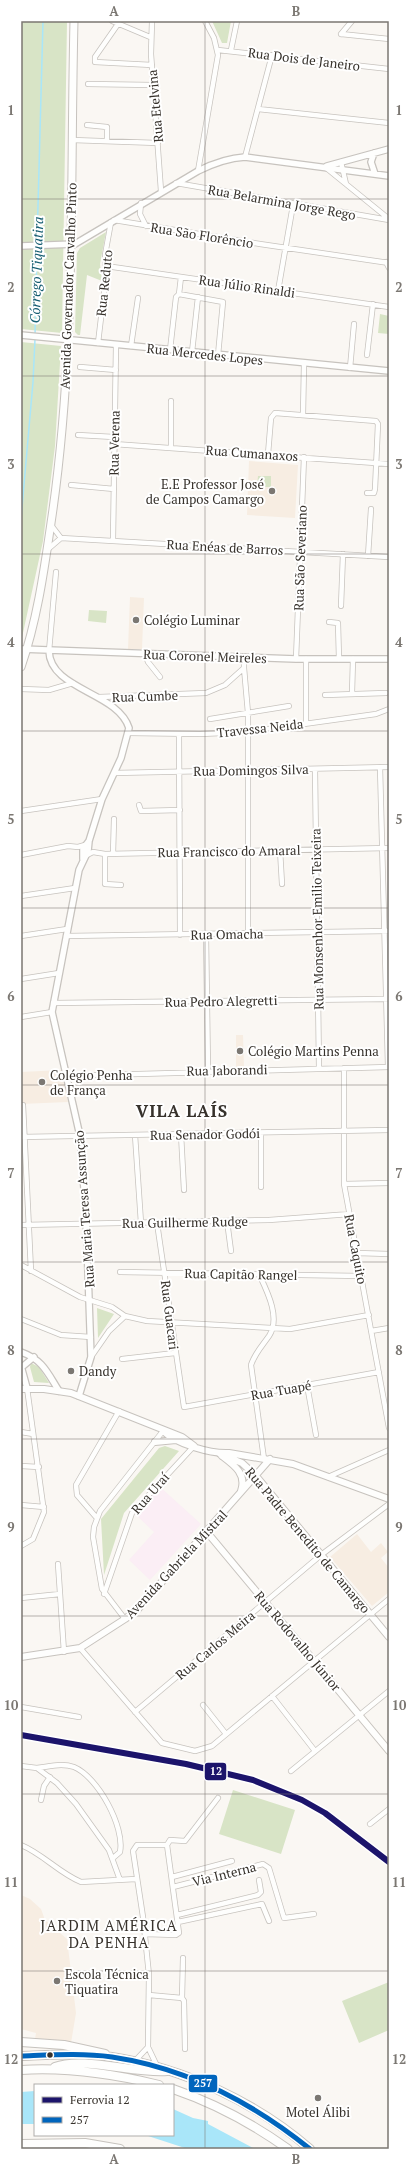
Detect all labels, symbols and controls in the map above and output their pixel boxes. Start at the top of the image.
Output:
text: A [109,2,119,20]
text: B [292,2,300,20]
street label: Rua Dois de Janeiro [247,43,361,75]
street label: Rua Etelvina [143,68,167,143]
text: 1 [7,101,15,119]
text: 1 [395,101,403,119]
street label: Rua Belarmina Jorge Rego [207,180,357,224]
street label: Avenida Governador Carvalho Pinto [55,182,81,390]
water label: Córrego Tiquatira [25,216,47,324]
street label: Rua São Florêncio [149,218,255,252]
street label: Rua Reduto [92,249,116,317]
street label: Rua Júlio Rinaldi [198,270,296,302]
text: 2 [7,278,15,296]
text: 2 [395,278,403,296]
street label: Rua Mercedes Lopes [146,339,264,369]
street label: Rua Verena [104,410,124,476]
street label: Rua Cumanaxos [205,441,299,465]
text: 3 [7,455,15,473]
text: 3 [395,455,403,473]
place label: E.E Professor José de Campos Camargo [146,475,264,508]
marker: E.E Professor José de Campos Camargo [267,486,277,496]
street label: Rua São Severiano [289,505,311,611]
street label: Rua Enéas de Barros [166,535,284,559]
place label: Colégio Luminar [144,611,240,629]
marker: Colégio Luminar [131,615,141,625]
text: 4 [7,633,15,651]
text: 4 [395,633,403,651]
street label: Rua Coronel Meireles [143,645,267,667]
street label: Rua Cumbe [112,686,178,706]
street label: Travessa Neida [216,714,305,741]
street label: Rua Domingos Silva [193,760,309,780]
text: 5 [7,810,15,828]
text: 5 [395,810,403,828]
street label: Rua Monsenhor Emilio Teixeira [306,828,328,1010]
street label: Rua Francisco do Amaral [157,841,301,861]
street label: Rua Omacha [190,924,264,944]
text: 6 [7,987,15,1005]
text: 6 [395,987,403,1005]
street label: Rua Pedro Alegretti [164,991,278,1011]
place label: Colégio Martins Penna [248,1042,379,1060]
marker: Colégio Martins Penna [235,1046,245,1056]
street label: Rua Jaborandi [186,1060,268,1080]
place label: Colégio Penha de França [50,1066,133,1099]
marker: Colégio Penha de França [37,1077,47,1087]
district label: VILA LAÍS [136,1099,228,1122]
street label: Rua Senador Godói [150,1124,260,1144]
street label: Rua Maria Teresa Assunção [70,1130,98,1288]
text: 7 [7,1164,15,1182]
text: 7 [395,1164,403,1182]
street label: Rua Guilherme Rudge [122,1212,248,1232]
street label: Rua Caquito [340,1212,372,1286]
street label: Rua Capitão Rangel [184,1264,298,1284]
street label: Rua Guacari [157,1279,183,1351]
text: 8 [7,1341,15,1359]
text: 8 [395,1341,403,1359]
place label: Dandy [79,1362,117,1380]
marker: Dandy [66,1366,76,1376]
street label: Rua Tuapé [249,1376,313,1404]
street label: Rua Padre Benedito de Camargo [242,1463,374,1617]
street label: Rua Uraí [127,1468,173,1518]
street label: Avenida Gabriela Mistral [121,1506,231,1622]
text: 9 [7,1518,15,1536]
text: 9 [395,1518,403,1536]
street label: Rua Rodovalho Júnior [251,1587,345,1695]
street label: Rua Carlos Meira [171,1606,259,1684]
text: 10 [4,1696,19,1714]
text: 10 [392,1696,407,1714]
line badge: 12 [204,1762,227,1781]
text: 12 [210,1764,222,1778]
street label: Via Interna [190,1857,258,1891]
text: 11 [4,1873,18,1891]
text: 11 [392,1873,406,1891]
district label: JARDIM AMÉRICA DA PENHA [40,1915,178,1952]
place label: Escola Técnica Tiquatira [65,1965,149,1998]
marker: Escola Técnica Tiquatira [52,1976,62,1986]
text: 12 [4,2050,18,2068]
unlabelled marker [45,2050,55,2060]
text: 12 [392,2050,406,2068]
line badge: 257 [188,2074,218,2093]
text: 257 [194,2076,212,2090]
legend [34,2084,174,2136]
text: Ferrovia 12 [70,2092,130,2107]
marker: Motel Álibi [313,2093,323,2103]
place label: Motel Álibi [286,2103,350,2121]
text: 257 [70,2112,89,2127]
text: A [109,2150,119,2168]
text: B [292,2150,300,2168]

